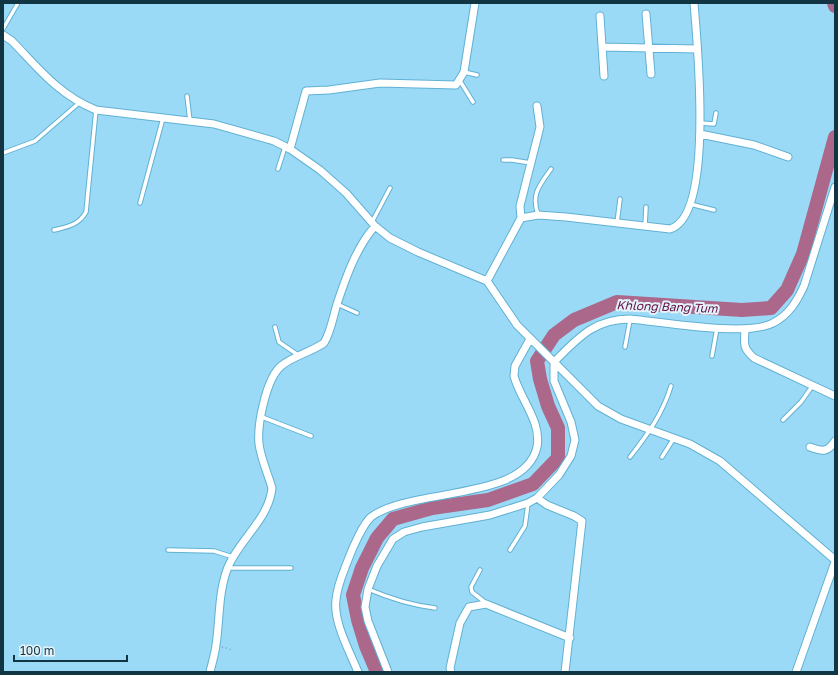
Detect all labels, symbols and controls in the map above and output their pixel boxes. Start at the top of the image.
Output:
water label: Khlong Bang Tum [616,297,719,316]
scale bar [14,637,127,663]
text: 100 m [20,643,54,658]

